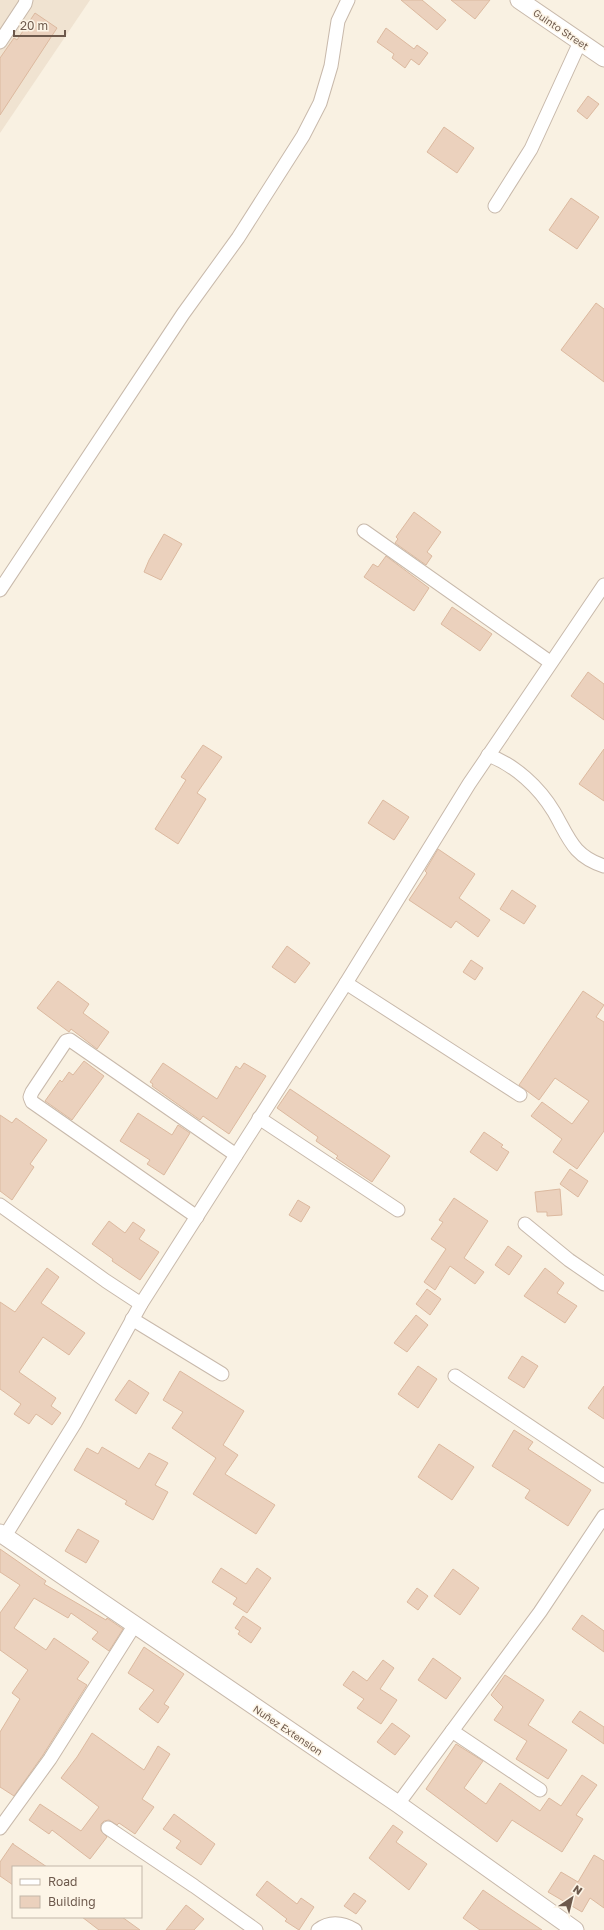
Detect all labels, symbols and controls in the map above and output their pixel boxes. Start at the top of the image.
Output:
street label: Guinto Street [531,6,591,52]
scale bar [14,12,65,38]
text: 20 m [20,18,48,33]
street label: Nuñez Extension [251,1702,325,1758]
legend [12,1866,142,1918]
text: Road [48,1874,77,1889]
north arrow [552,1878,592,1918]
text: N [571,1882,585,1897]
text: Building [48,1894,96,1909]

